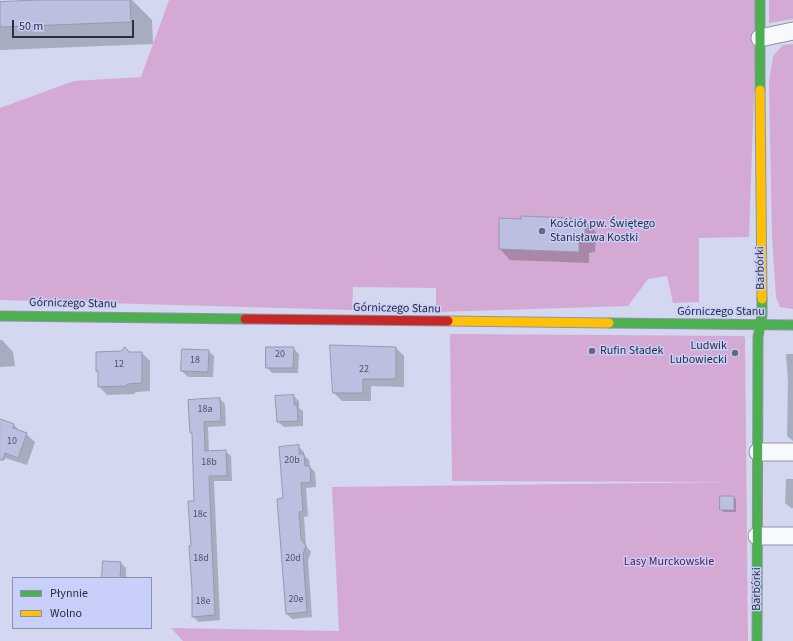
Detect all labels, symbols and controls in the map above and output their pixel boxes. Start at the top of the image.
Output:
scale bar [14,12,136,38]
text: 50 m [19,18,43,35]
place label: Kościół pw. Świętego Stanisława Kostki [550,217,655,245]
marker: Kościół pw. Świętego Stanisława Kostki [537,226,547,236]
street label: Barbórki [753,246,769,290]
street label: Górniczego Stanu [29,296,117,312]
street label: Górniczego Stanu [353,301,441,317]
street label: Górniczego Stanu [677,305,765,319]
place label: Ludwik Lubowiecki [670,339,727,367]
place label: Rufin Sładek [600,344,663,358]
marker: Rufin Sładek [587,346,597,356]
marker: Ludwik Lubowiecki [730,348,740,358]
house number: 20 [275,349,285,361]
house number: 18 [190,355,200,367]
house number: 12 [114,359,124,371]
house number: 22 [359,364,369,376]
house number: 18a [198,404,212,416]
house number: 10 [7,436,17,448]
house number: 20b [284,455,300,467]
house number: 18b [201,457,217,469]
house number: 18c [193,509,207,521]
house number: 18d [193,553,209,565]
house number: 20d [285,553,301,565]
park label: Lasy Murckowskie [624,555,714,569]
street label: Barbórki [750,567,764,611]
legend [12,577,152,629]
text: Płynnie [50,585,88,602]
house number: 20e [289,594,303,606]
house number: 18e [196,596,210,608]
text: Wolno [50,605,82,622]

